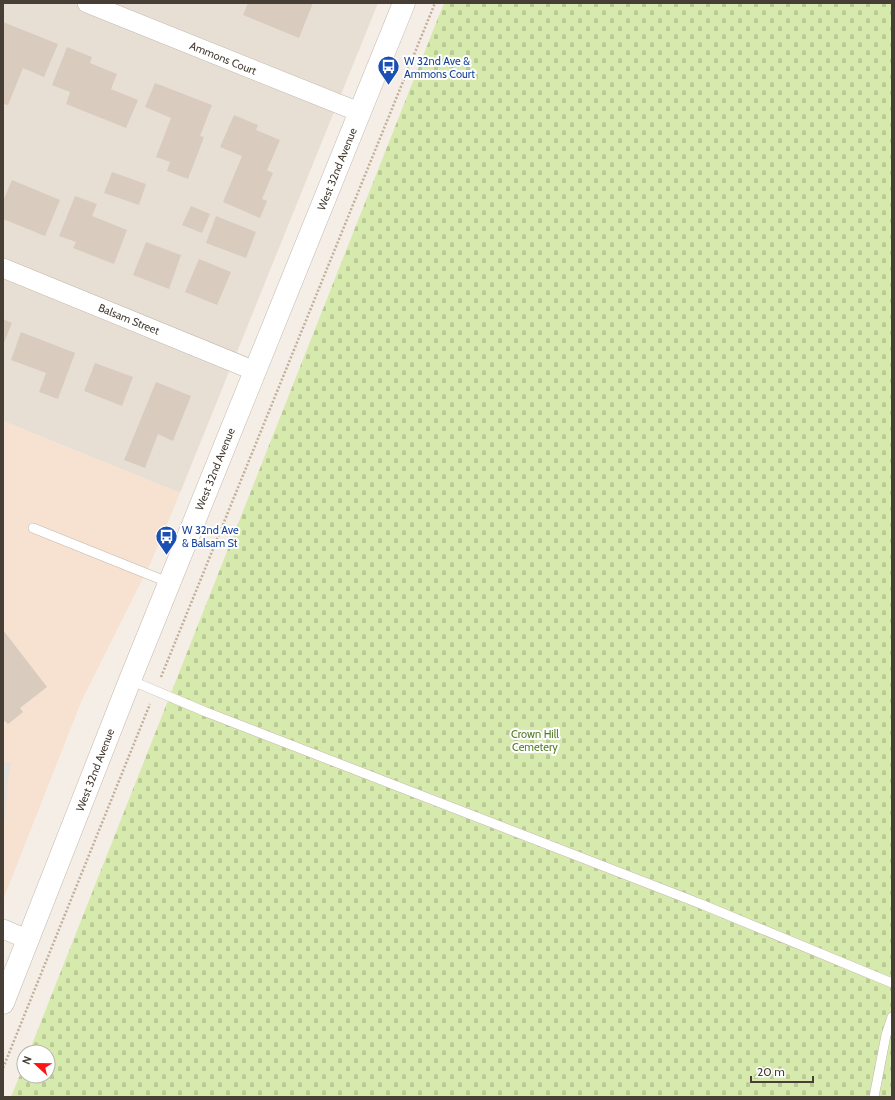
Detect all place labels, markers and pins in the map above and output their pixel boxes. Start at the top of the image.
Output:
bus stop icon: W 32nd Ave & Ammons Court [376,54,402,87]
place label: W 32nd Ave & Ammons Court [404,54,475,81]
bus stop icon: W 32nd Ave & Balsam St [154,523,180,556]
place label: W 32nd Ave & Balsam St [182,523,239,550]

